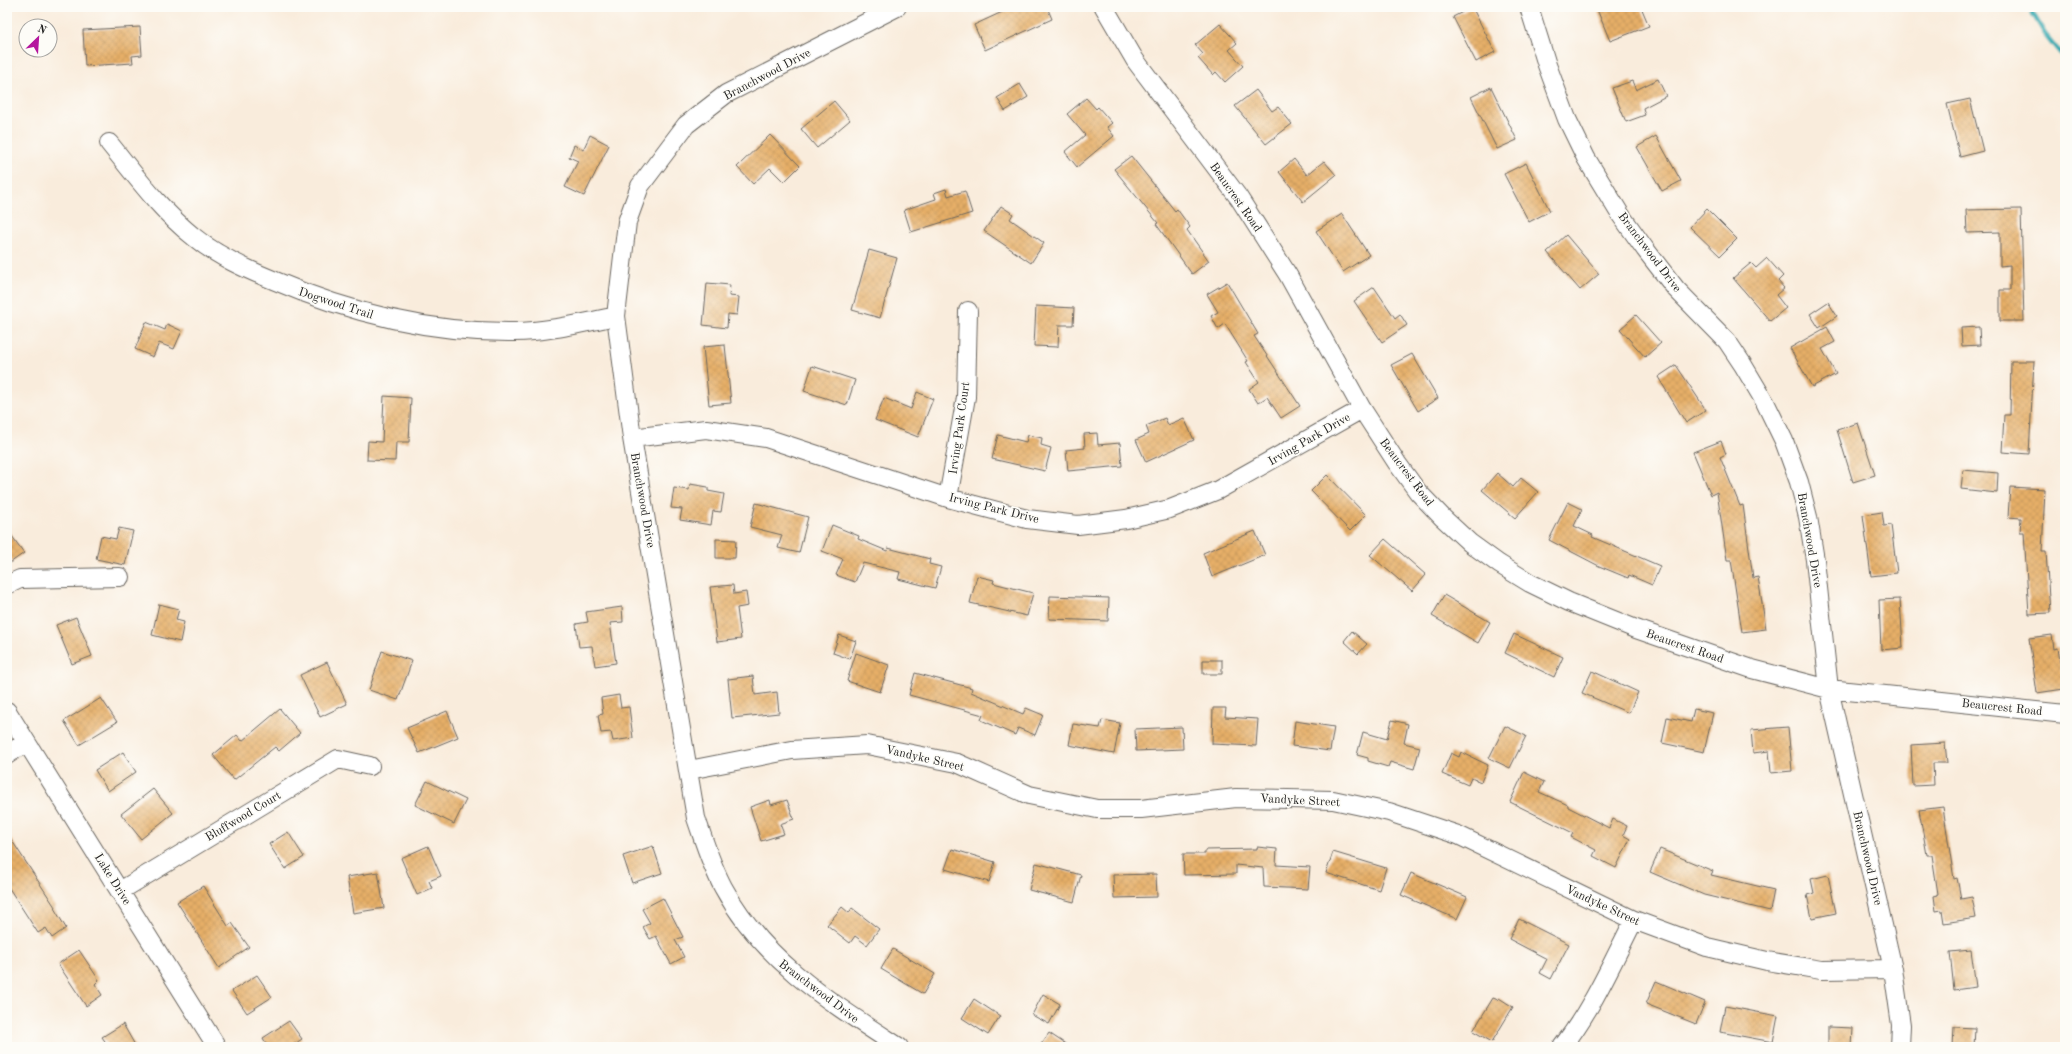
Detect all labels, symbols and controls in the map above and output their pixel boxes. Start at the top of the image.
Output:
north arrow [18,18,58,58]
text: N [35,24,48,37]
street label: Branchwood Drive [722,47,813,103]
street label: Beaucrest Road [1207,161,1263,234]
street label: Branchwood Drive [1615,210,1683,295]
street label: Dogwood Trail [297,286,375,322]
street label: Irving Park Court [948,381,972,475]
street label: Irving Park Drive [1266,411,1353,468]
street label: Beaucrest Road [1377,437,1435,509]
street label: Branchwood Drive [628,452,656,549]
street label: Irving Park Drive [947,492,1041,526]
street label: Branchwood Drive [1795,492,1823,589]
street label: Beaucrest Road [1644,628,1725,666]
street label: Beaucrest Road [1961,698,2043,718]
street label: Vandyke Street [884,744,965,774]
street label: Bluffwood Court [204,790,283,844]
street label: Vandyke Street [1260,793,1340,809]
street label: Branchwood Drive [1850,810,1884,907]
street label: Lake Drive [92,852,133,908]
street label: Vandyke Street [1564,884,1641,928]
street label: Branchwood Drive [776,958,861,1026]

